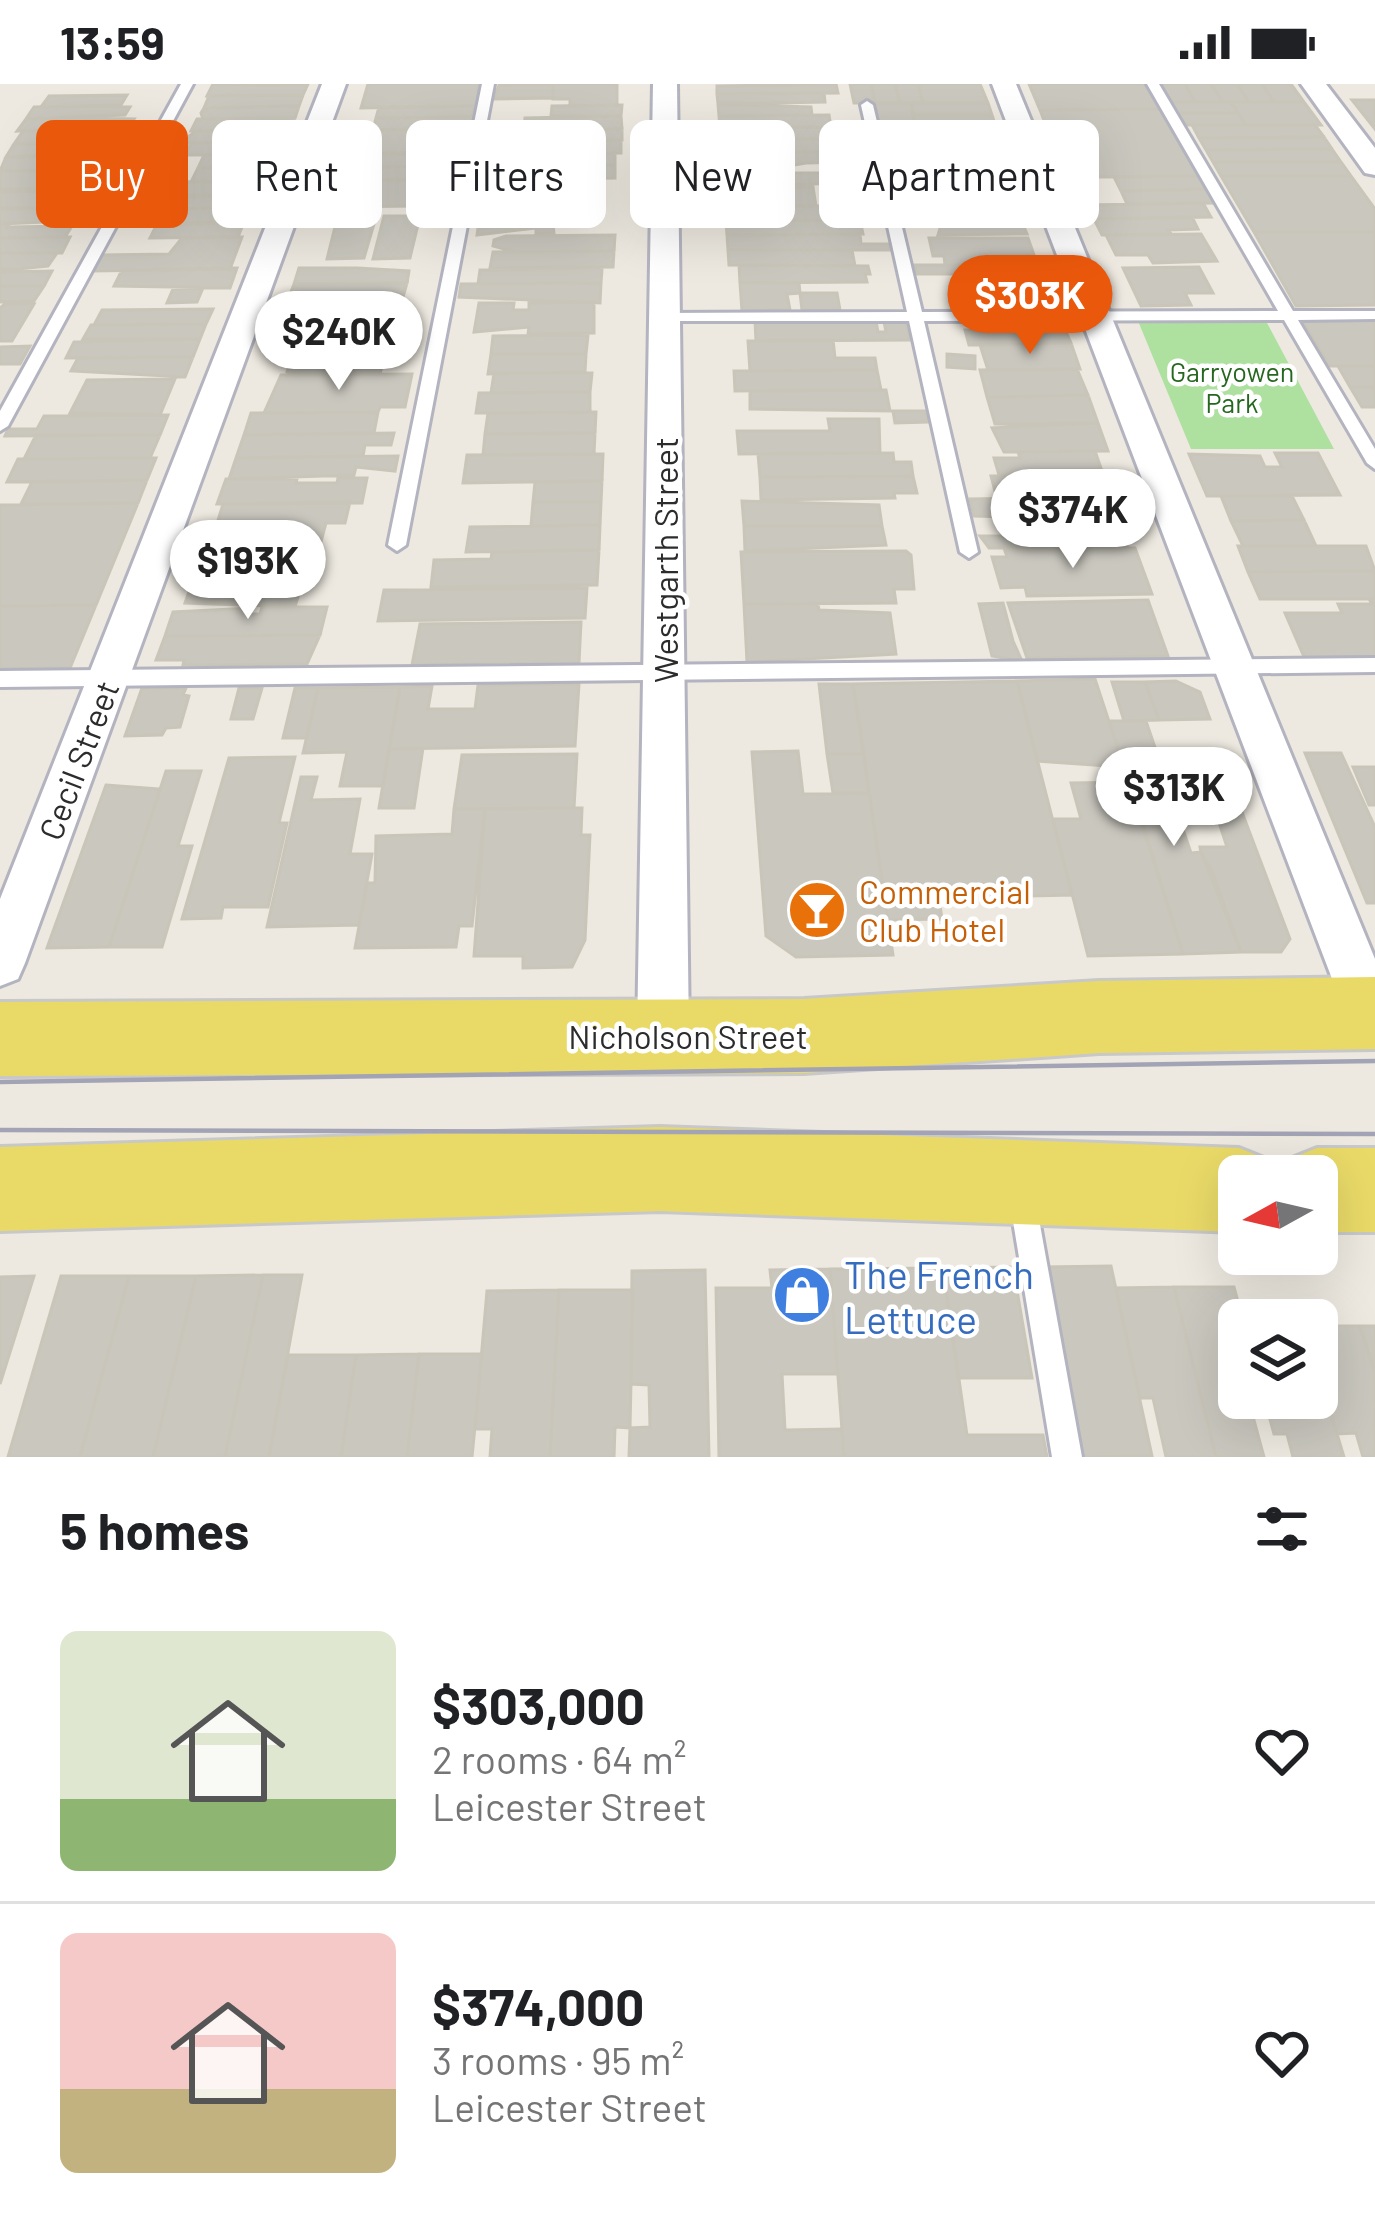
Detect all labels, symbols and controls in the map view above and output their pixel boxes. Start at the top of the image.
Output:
text: 13:59 [60,15,165,69]
chip: Buy [36,120,188,228]
chip: Rent [212,120,382,228]
chip: Filters [406,120,606,228]
chip: New [630,120,795,228]
chip: Apartment [819,120,1099,228]
pin: $303K [946,255,1114,357]
text: $303K [974,270,1086,317]
pin: $240K [255,291,423,393]
text: $240K [282,306,396,353]
park label: Garryowen Park [1170,355,1294,418]
street label: Westgarth Street [645,437,685,683]
pin: $374K [989,469,1157,571]
text: $374K [1018,484,1128,531]
pin: $193K [164,520,332,622]
text: $193K [197,535,299,582]
street label: Cecil Street [29,675,127,845]
pin: $313K [1090,747,1258,849]
text: $313K [1123,762,1225,809]
place label: Commercial Club Hotel [859,871,1031,949]
bar icon: Commercial Club Hotel [786,879,848,941]
street label: Nicholson Street [568,1016,808,1056]
north arrow [1218,1155,1338,1275]
map controls [1218,1155,1338,1419]
place label: The French Lettuce [844,1250,1034,1342]
shop icon: The French Lettuce [771,1264,833,1326]
button: layers [1218,1299,1338,1419]
icon: filters [1249,1496,1315,1562]
text: 5 homes [60,1499,249,1560]
text: $303,000 [432,1674,645,1735]
icon: home [156,1679,300,1823]
icon: heart [1249,1718,1315,1784]
text: 2 rooms · 64 m² [432,1735,686,1782]
text: Leicester Street [432,1782,707,1829]
text: $374,000 [432,1975,644,2036]
icon: home [156,1981,300,2125]
icon: heart [1249,2020,1315,2086]
text: 3 rooms · 95 m² [432,2036,684,2083]
text: Leicester Street [432,2083,707,2130]

